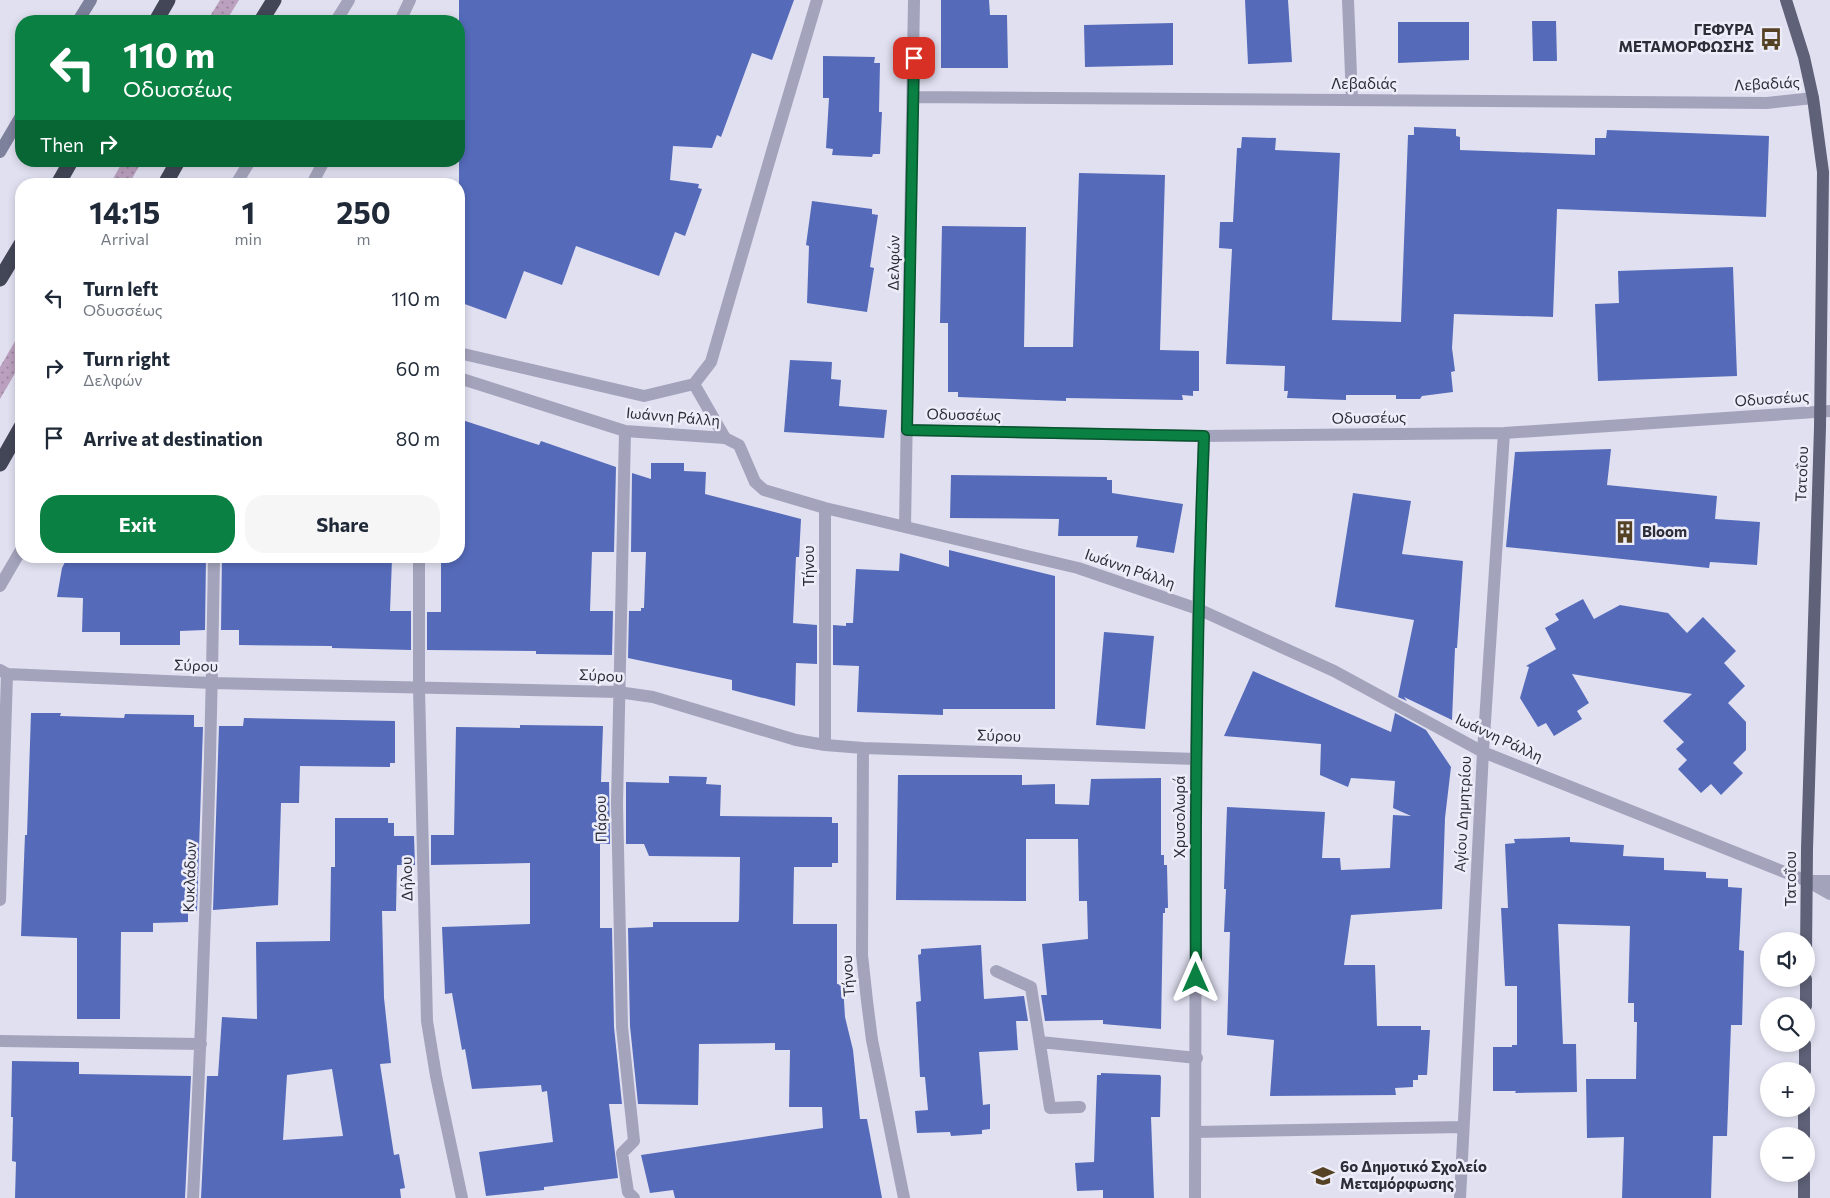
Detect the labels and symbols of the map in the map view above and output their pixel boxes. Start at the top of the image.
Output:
place label: ΓΕΦΥΡΑ ΜΕΤΑΜΟΡΦΩΣΗΣ [1618,20,1754,55]
bus stop icon: ΓΕΦΥΡΑ ΜΕΤΑΜΟΡΦΩΣΗΣ [1758,26,1784,52]
pin [893,37,935,79]
street label: Λεβαδιάς [1734,72,1800,94]
street label: Λεβαδιάς [1331,74,1397,92]
street label: Δελφών [884,235,902,291]
street label: Οδυσσέως [1734,386,1810,410]
street label: Ιωάννη Ράλλη [625,403,721,429]
street label: Οδυσσέως [926,404,1002,424]
street label: Οδυσσέως [1331,407,1407,427]
street label: Τατοΐου [1791,446,1811,502]
building icon: Bloom [1612,519,1638,545]
place label: Bloom [1642,522,1687,540]
street label: Ιωάννη Ράλλη [1083,544,1178,592]
street label: Τήνου [799,545,817,587]
street label: Σύρου [174,655,218,675]
street label: Σύρου [578,665,624,685]
street label: Ιωάννη Ράλλη [1453,709,1546,765]
street label: Σύρου [977,725,1021,745]
street label: Αγίου Δημητρίου [1450,755,1474,873]
street label: Χρυσολωρά [1170,776,1188,858]
street label: Πάρου [591,796,609,842]
street label: Κυκλάδων [179,841,199,913]
street label: Τατοΐου [1781,851,1799,907]
street label: Δήλου [397,857,415,901]
position arrow [1169,951,1221,1003]
street label: Τήνου [837,955,857,997]
place label: 6ο Δημοτικό Σχολείο Μεταμόρφωσης [1340,1157,1487,1192]
school or university icon: 6ο Δημοτικό Σχολείο Μεταμόρφωσης [1310,1163,1336,1189]

